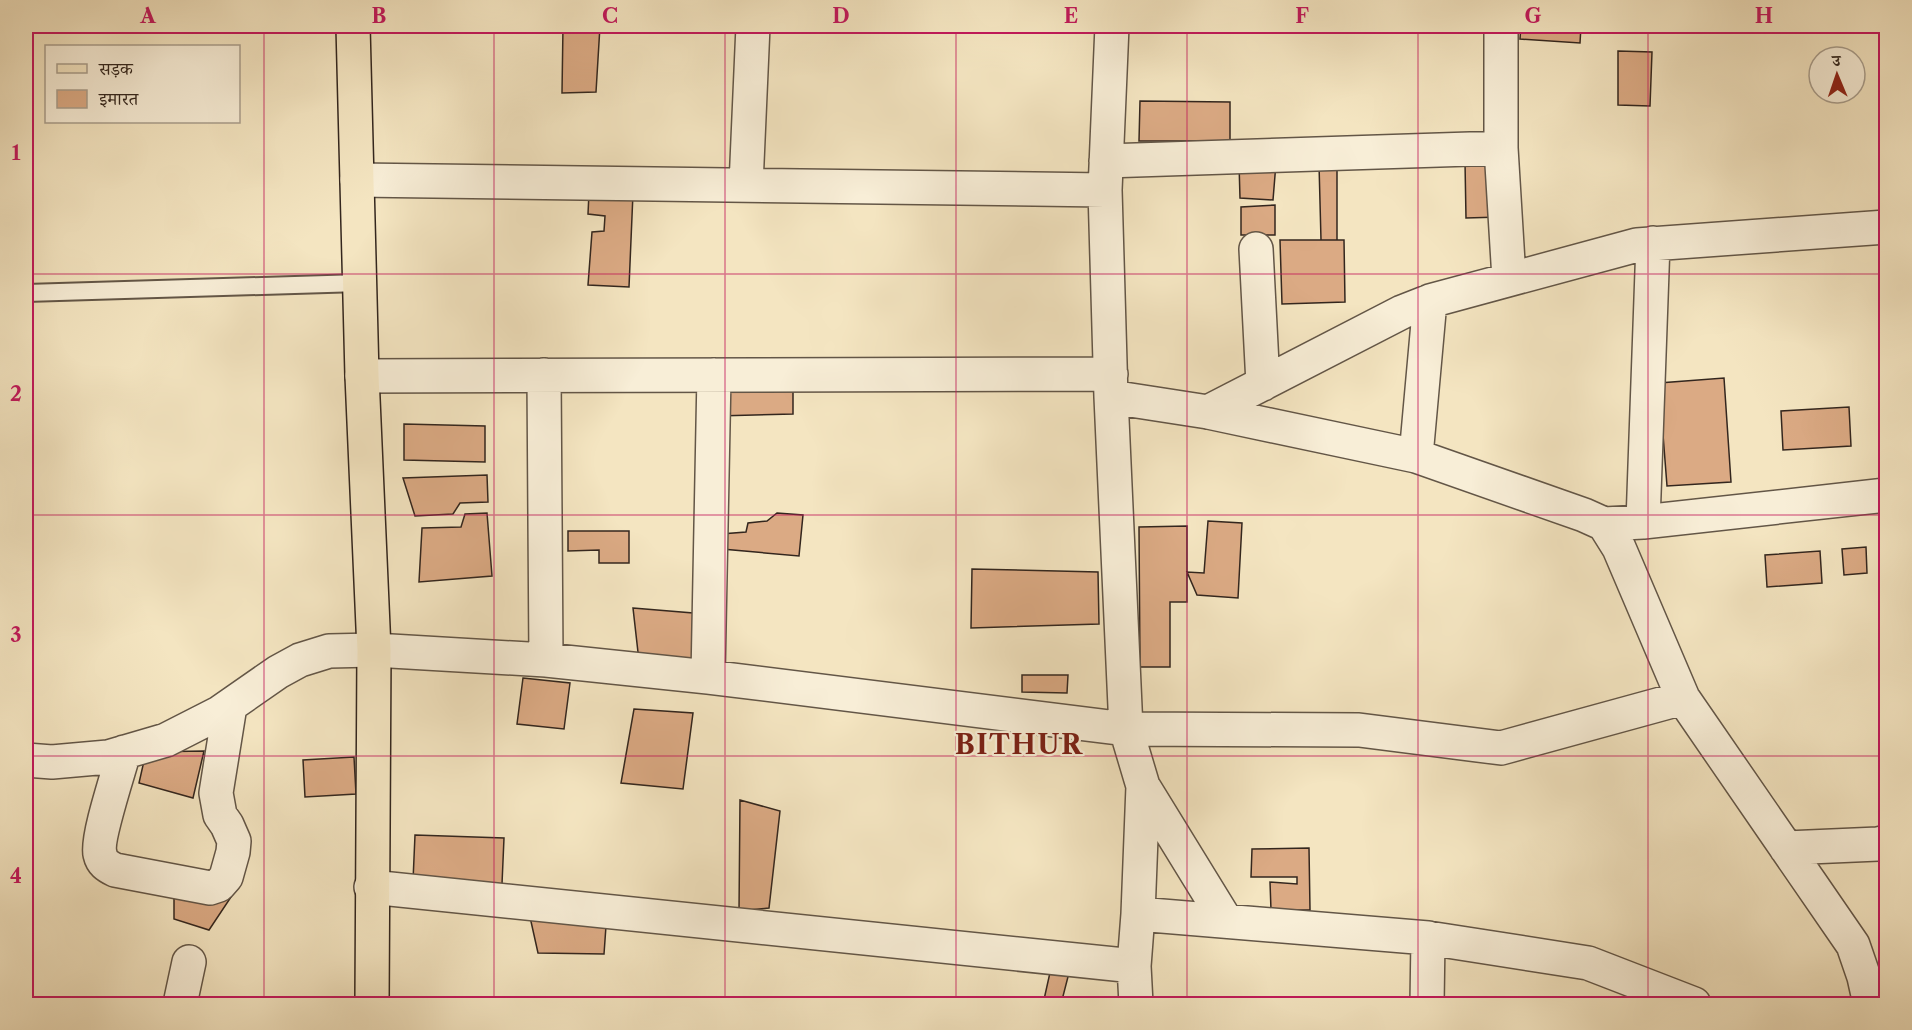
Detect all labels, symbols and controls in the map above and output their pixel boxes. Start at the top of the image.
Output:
text: A [139,4,156,28]
text: B [372,4,387,28]
text: C [602,4,618,28]
text: D [832,4,850,28]
text: E [1064,4,1078,28]
text: F [1295,4,1309,28]
text: G [1525,4,1542,28]
text: H [1755,4,1773,28]
legend [45,45,240,123]
north arrow [1807,45,1867,105]
text: उ [1831,50,1843,70]
text: सड़क [98,58,134,80]
text: इमारत [98,88,139,110]
text: 1 [12,141,21,165]
text: 2 [10,382,22,406]
text: 3 [10,623,22,647]
district label: BITHUR [955,728,1083,761]
text: 4 [10,864,22,888]

